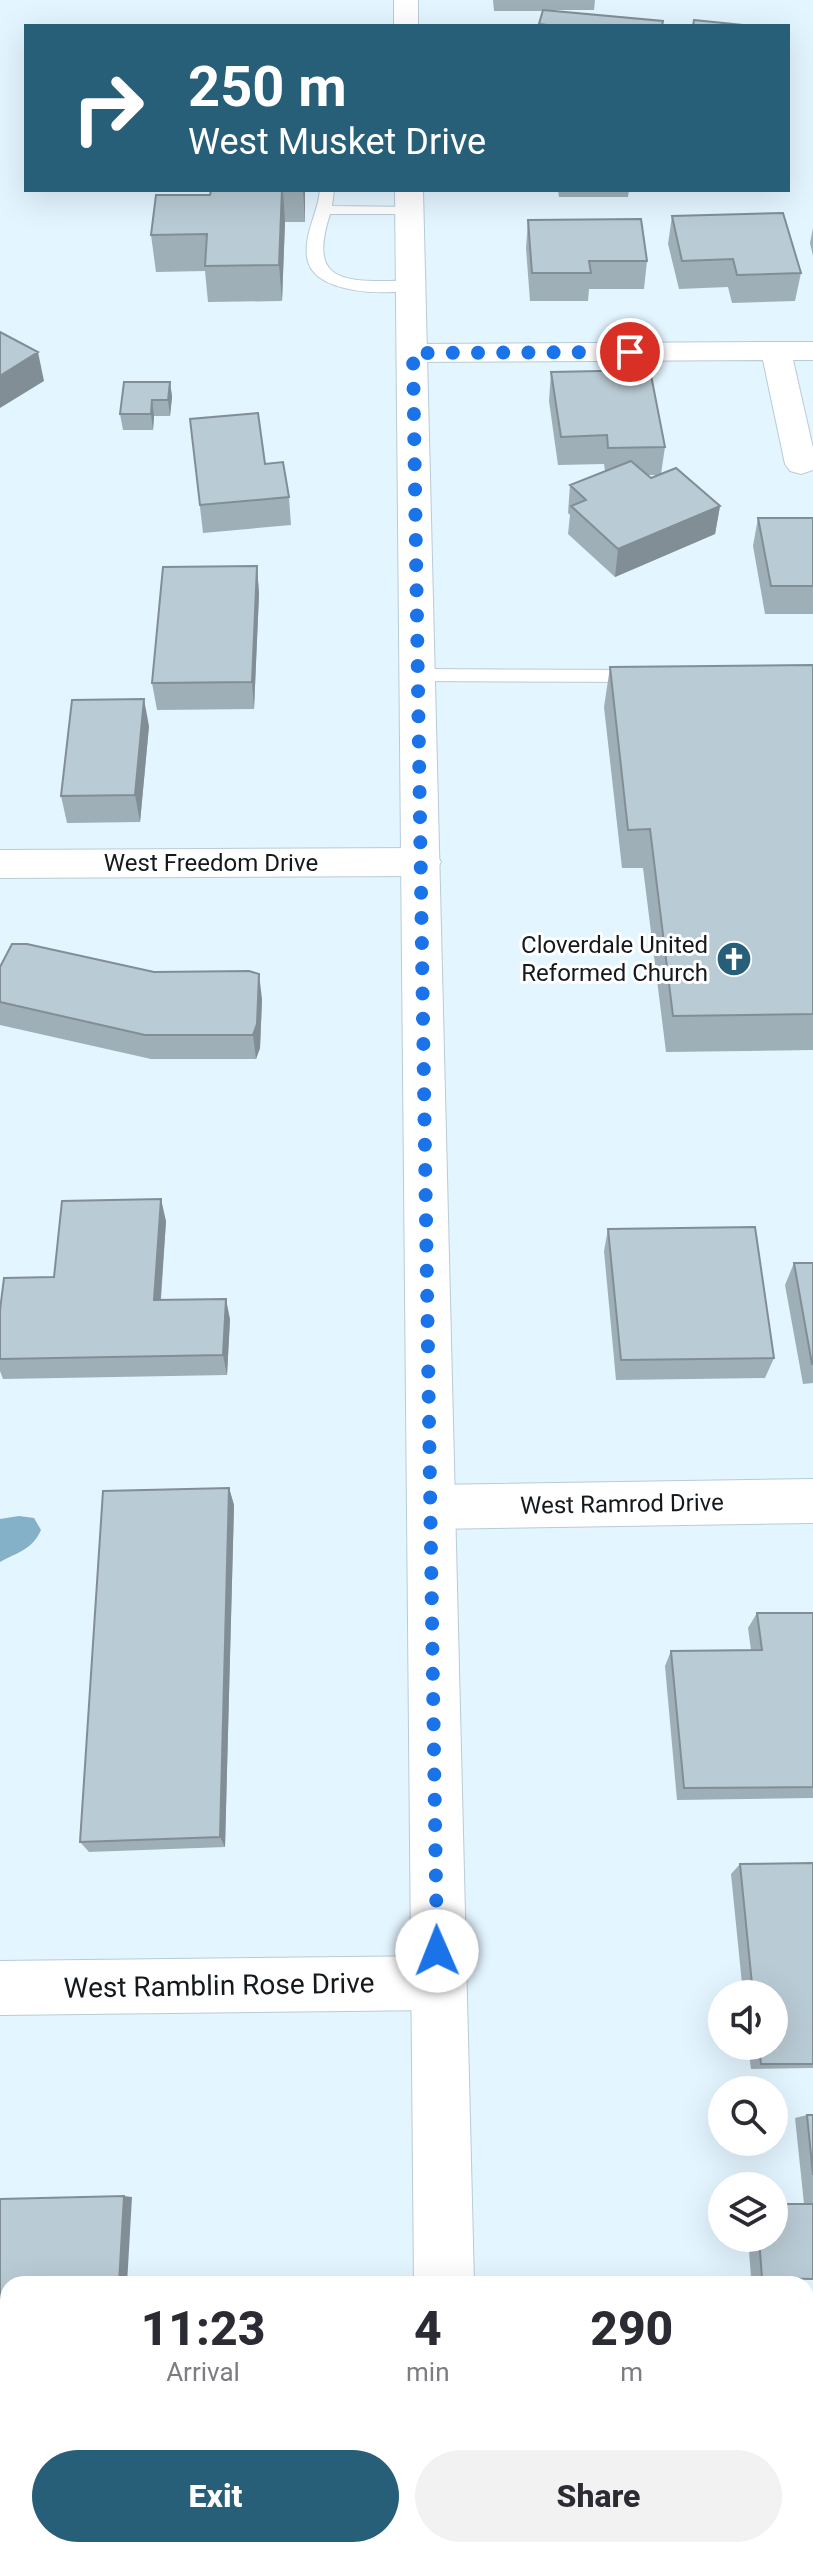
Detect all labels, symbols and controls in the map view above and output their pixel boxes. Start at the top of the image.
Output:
text: 250 m [188,54,347,120]
icon: right [56,56,160,160]
text: West Musket Drive [188,121,486,163]
pin [596,318,664,386]
icon: arrive [608,330,652,374]
street label: West Freedom Drive [104,849,318,877]
place label: Cloverdale United Reformed Church [521,931,708,987]
church icon: Cloverdale United Reformed Church [715,940,753,978]
street label: West Ramrod Drive [520,1488,724,1520]
position arrow [395,1909,479,1993]
street label: West Ramblin Rose Drive [63,1966,375,2005]
map controls [708,1980,788,2252]
button: sound [708,1980,788,2060]
button: search [708,2076,788,2156]
button: layers [708,2172,788,2252]
text: 11:23 [141,2300,265,2357]
text: 4 [414,2300,442,2357]
text: 290 [590,2300,673,2357]
text: Arrival [166,2357,240,2387]
text: min [406,2357,450,2387]
text: m [620,2357,643,2387]
button: Exit [32,2450,399,2542]
button: Share [415,2450,782,2542]

